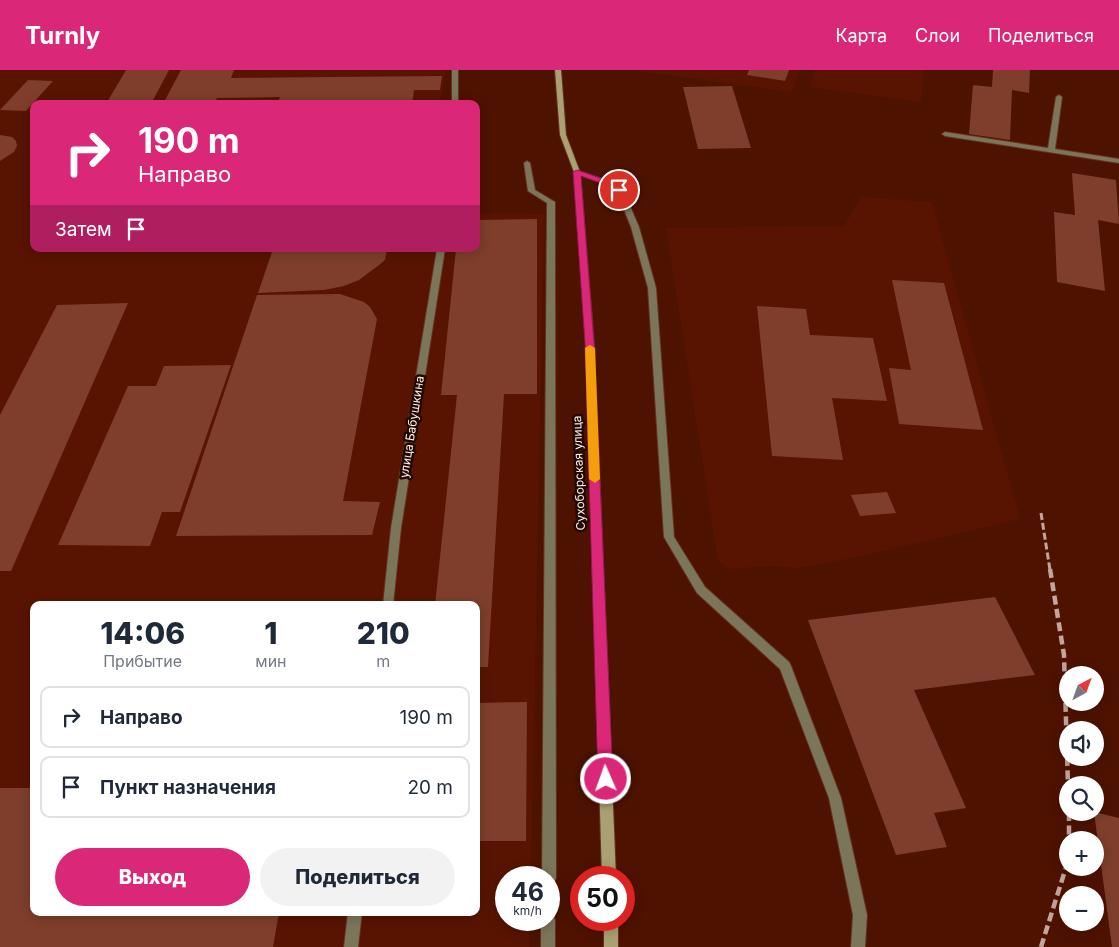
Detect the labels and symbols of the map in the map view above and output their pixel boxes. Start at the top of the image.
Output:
pin [598,169,640,211]
street label: улица Бабушкина [396,375,427,479]
street label: Сухоборская улица [569,415,588,531]
north arrow [1059,666,1104,711]
position arrow [579,752,631,804]
speed limit sign: 50 [570,866,635,931]

